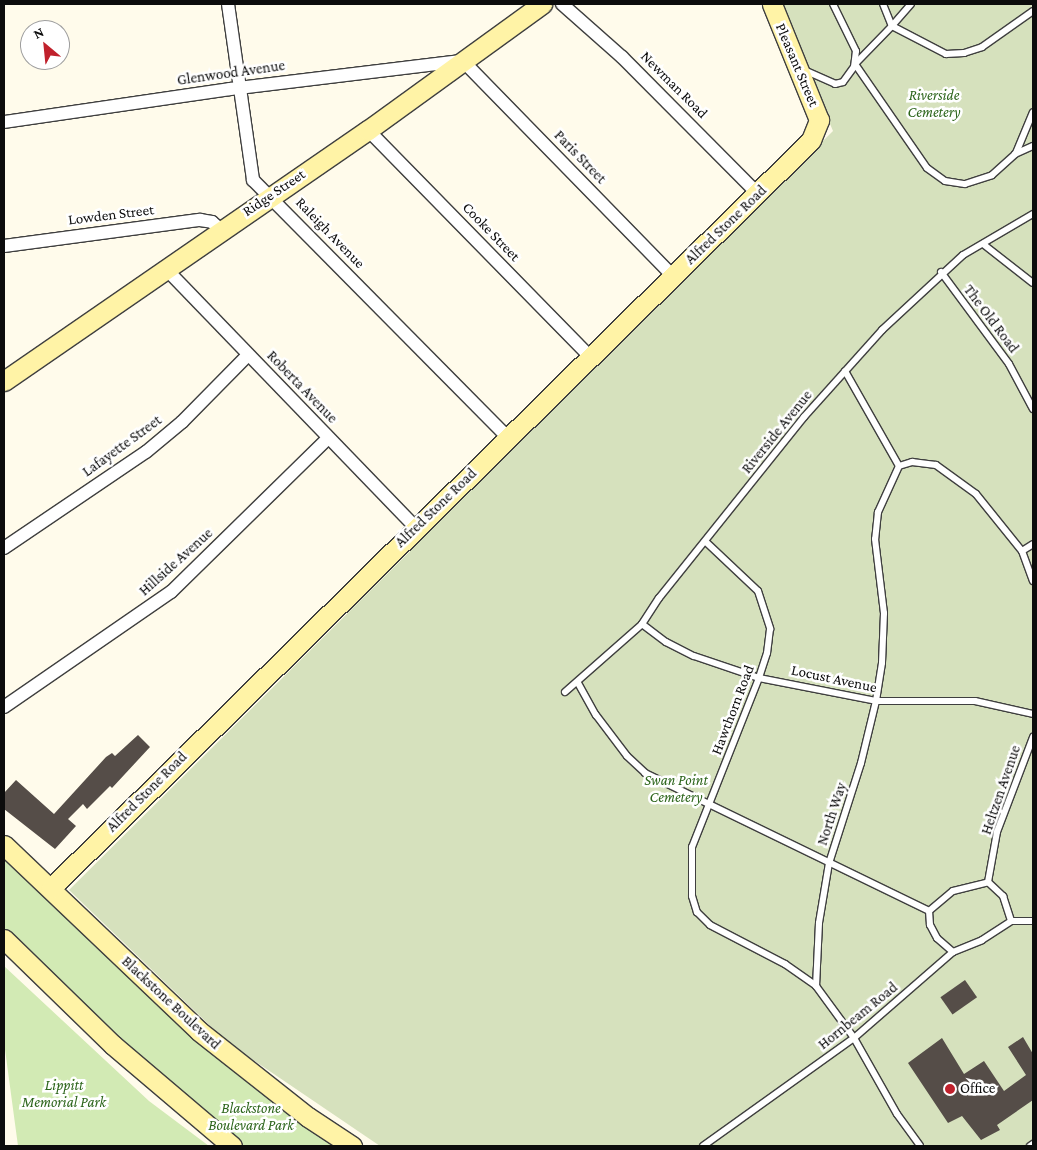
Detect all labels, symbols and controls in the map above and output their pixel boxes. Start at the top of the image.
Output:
north arrow [20,20,70,70]
street label: Pleasant Street [771,21,823,109]
text: N [30,23,46,42]
street label: Newman Road [637,48,711,122]
street label: Glenwood Avenue [176,57,286,89]
park label: Riverside Cemetery [907,86,961,121]
street label: Paris Street [550,127,610,187]
street label: Ridge Street [239,165,309,221]
street label: Alfred Stone Road [681,182,771,268]
street label: Raleigh Avenue [292,194,368,272]
street label: Cooke Street [458,199,524,265]
street label: Lowden Street [67,201,155,229]
street label: The Old Road [960,281,1022,357]
street label: Roberta Avenue [263,347,341,427]
street label: Riverside Avenue [738,387,816,477]
street label: Lafayette Street [79,411,165,481]
street label: Alfred Stone Road [391,465,481,551]
street label: Hillside Avenue [135,524,217,600]
street label: Locust Avenue [790,661,878,697]
street label: Hawthorn Road [708,662,758,758]
street label: Heltzen Avenue [977,743,1025,837]
street label: Alfred Stone Road [103,748,191,836]
park label: Swan Point Cemetery [644,771,708,806]
street label: North Way [813,780,851,848]
street label: Blackstone Boulevard [118,953,224,1053]
street label: Hornbeam Road [815,978,901,1054]
park label: Lippitt Memorial Park [22,1076,106,1111]
place label: Office [960,1080,995,1098]
marker: Office [944,1083,956,1095]
park label: Blackstone Boulevard Park [208,1099,294,1134]

